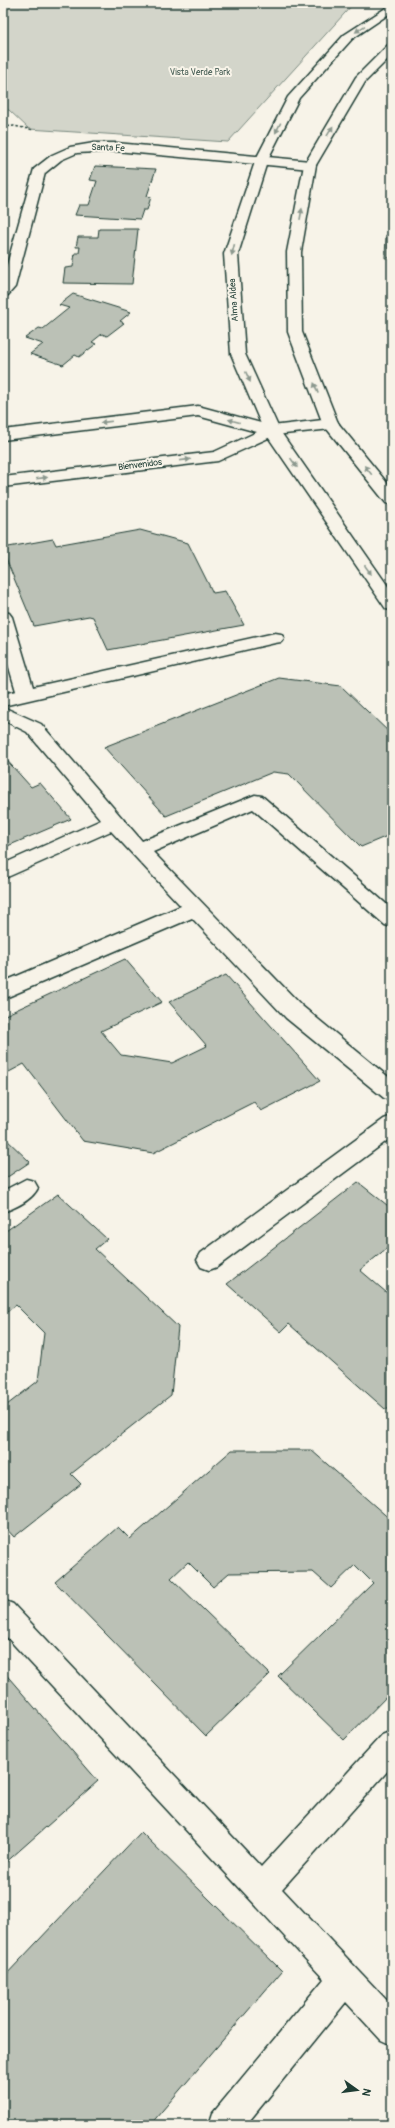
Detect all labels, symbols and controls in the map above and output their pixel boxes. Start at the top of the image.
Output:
one-way arrow [354,25,365,33]
park label: Vista Verde Park [170,67,230,78]
one-way arrow [274,122,281,134]
one-way arrow [326,125,333,137]
street label: Santa Fe [91,142,125,154]
one-way arrow [298,207,304,220]
one-way arrow [229,243,235,256]
street label: Alma Aldea [227,278,241,322]
one-way arrow [245,371,252,383]
one-way arrow [313,381,319,393]
one-way arrow [228,418,240,424]
one-way arrow [100,419,112,426]
street label: Bienvenidos [117,457,163,473]
one-way arrow [179,457,191,463]
one-way arrow [290,458,298,468]
one-way arrow [363,464,372,475]
one-way arrow [36,474,48,481]
one-way arrow [364,565,372,575]
north arrow [337,2070,377,2110]
text: N [359,2087,373,2098]

